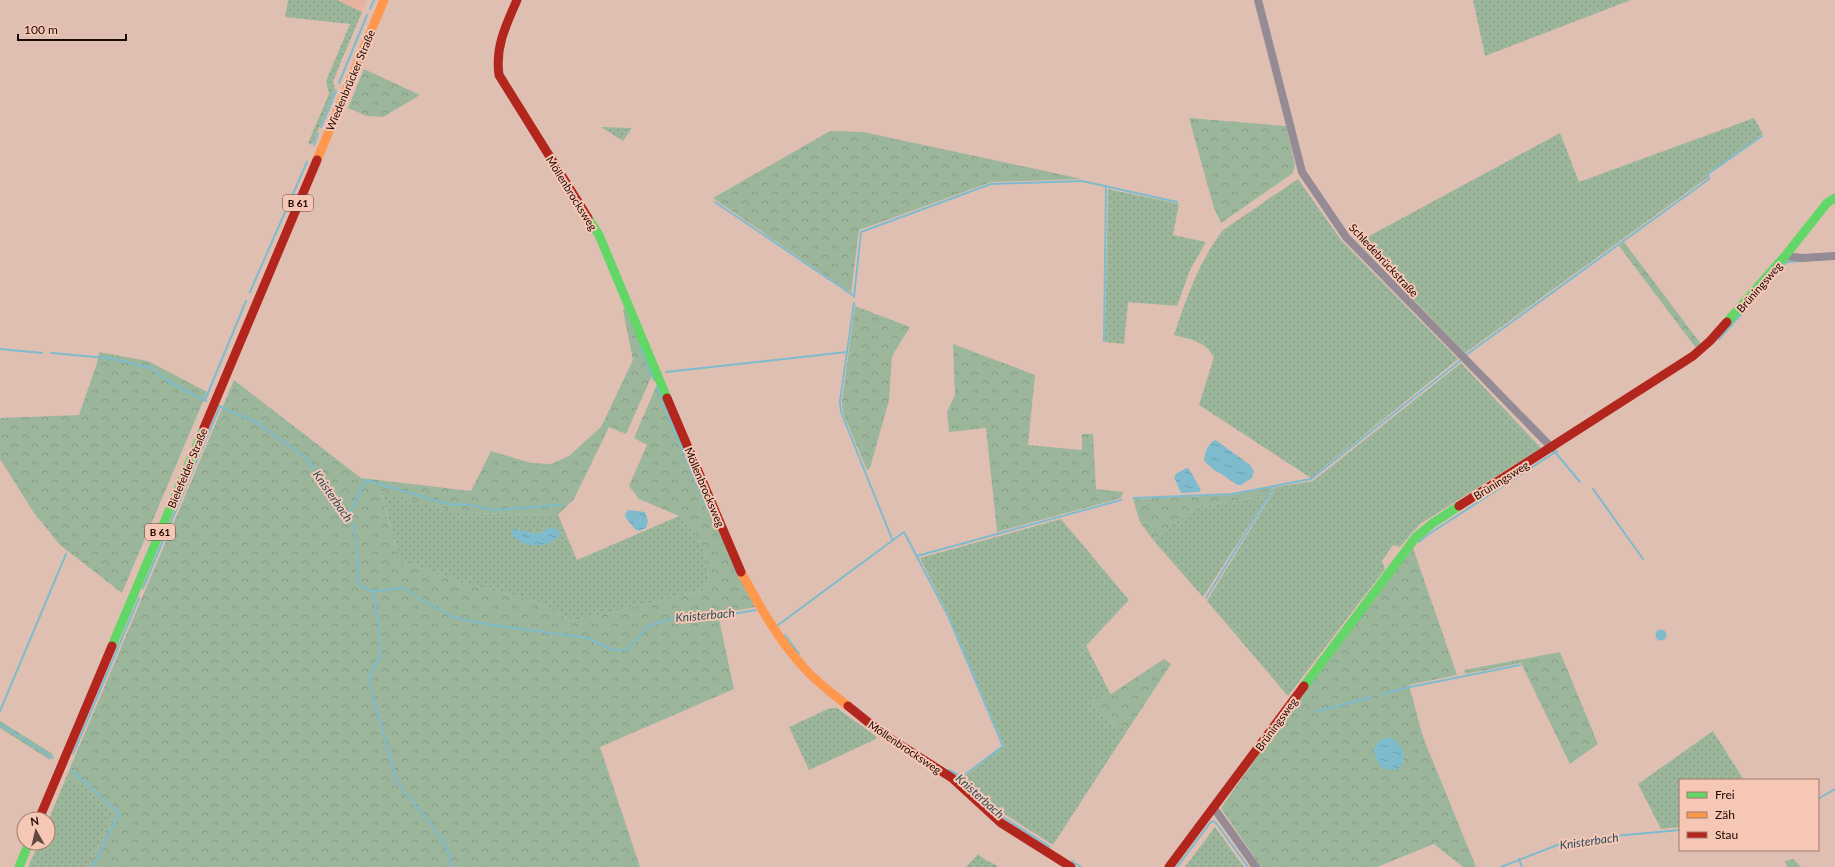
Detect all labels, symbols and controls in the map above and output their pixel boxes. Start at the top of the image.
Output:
scale bar [18,16,126,42]
text: 100 m [24,22,58,37]
street label: Wiedenbrücker Straße [323,27,377,132]
street label: Möllenbrocksweg [544,153,600,233]
road number: B 61 [283,195,313,211]
street label: Schledebrückstraße [1347,221,1421,299]
street label: Brüningsweg [1734,259,1785,315]
street label: Bielefelder Straße [164,426,210,510]
street label: Möllenbrocksweg [682,445,728,529]
street label: Brüningsweg [1471,458,1531,502]
water label: Knisterbach [310,467,356,525]
road number: B 61 [145,524,175,540]
water label: Knisterbach [675,605,735,625]
street label: Brüningsweg [1252,695,1300,753]
street label: Möllenbrocksweg [866,718,944,776]
water label: Knisterbach [953,771,1007,821]
legend [1679,779,1819,851]
text: Frei [1715,787,1735,802]
text: Zäh [1715,807,1735,822]
north arrow [16,811,56,851]
text: N [29,814,40,828]
text: Stau [1715,827,1738,842]
water label: Knisterbach [1558,829,1620,853]

